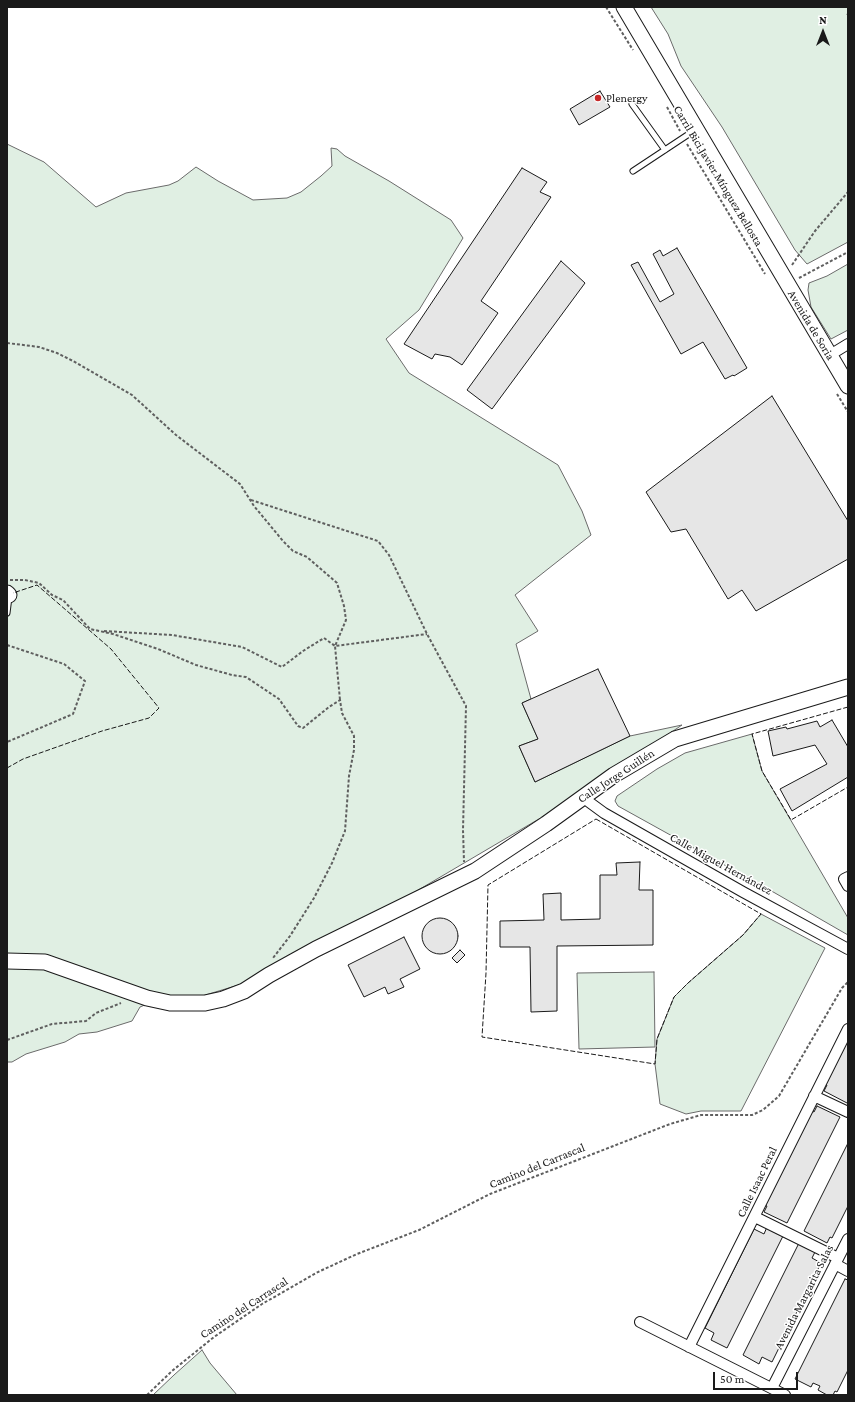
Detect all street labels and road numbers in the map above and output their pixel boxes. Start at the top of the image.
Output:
street label: Carril Bici Javier Mínguez Bellosta [670,103,766,249]
street label: Avenida de Soria [784,287,838,363]
street label: Calle Jorge Guillén [575,746,657,806]
street label: Calle Miguel Hernández [667,830,775,898]
street label: Camino del Carrascal [487,1140,587,1192]
street label: Calle Isaac Peral [734,1144,780,1220]
street label: Avenida Margarita Salas [771,1242,837,1352]
street label: Camino del Carrascal [197,1274,291,1342]

